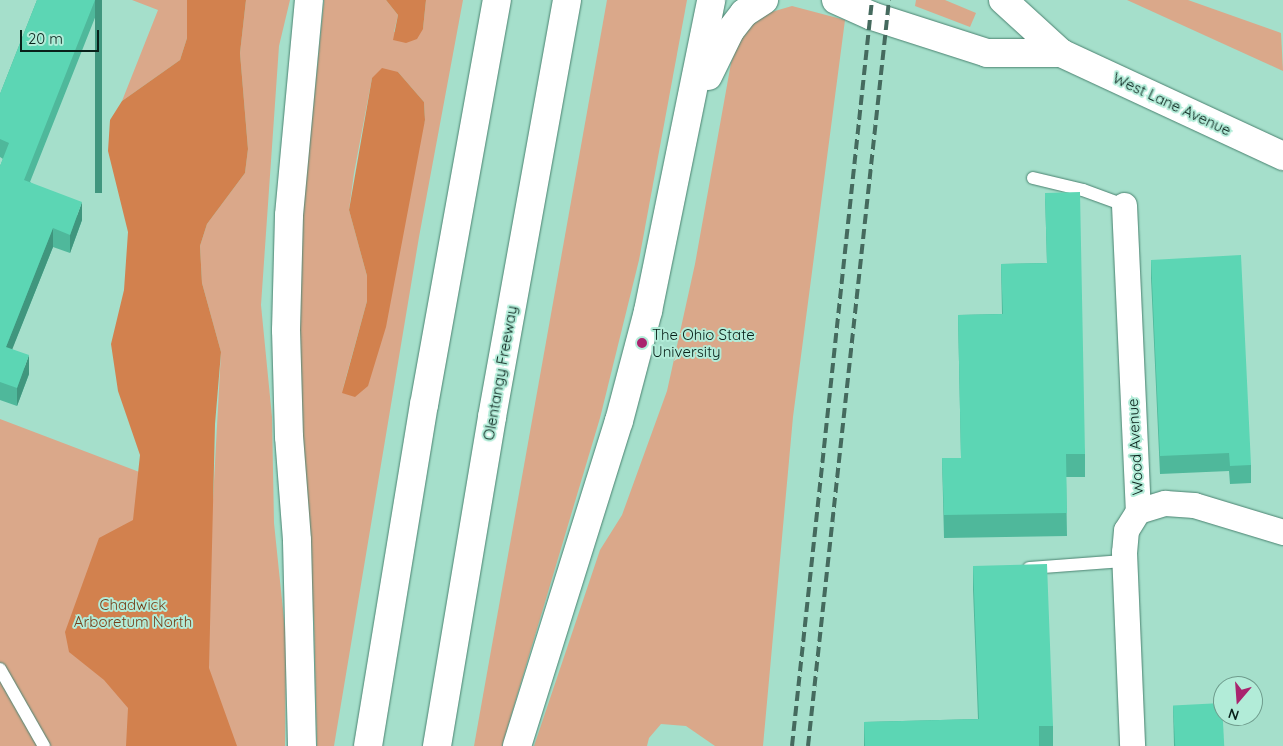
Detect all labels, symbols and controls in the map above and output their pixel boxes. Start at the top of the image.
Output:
scale bar [22,20,101,52]
text: 20 m [28,29,63,48]
street label: West Lane Avenue [1110,69,1234,139]
street label: Olentangy Freeway [479,304,521,442]
place label: The Ohio State University [652,325,755,360]
marker: The Ohio State University [636,337,648,349]
street label: Wood Avenue [1123,398,1147,496]
park label: Chadwick Arboretum North [74,595,192,630]
north arrow [1213,676,1263,726]
text: N [1226,704,1241,724]

